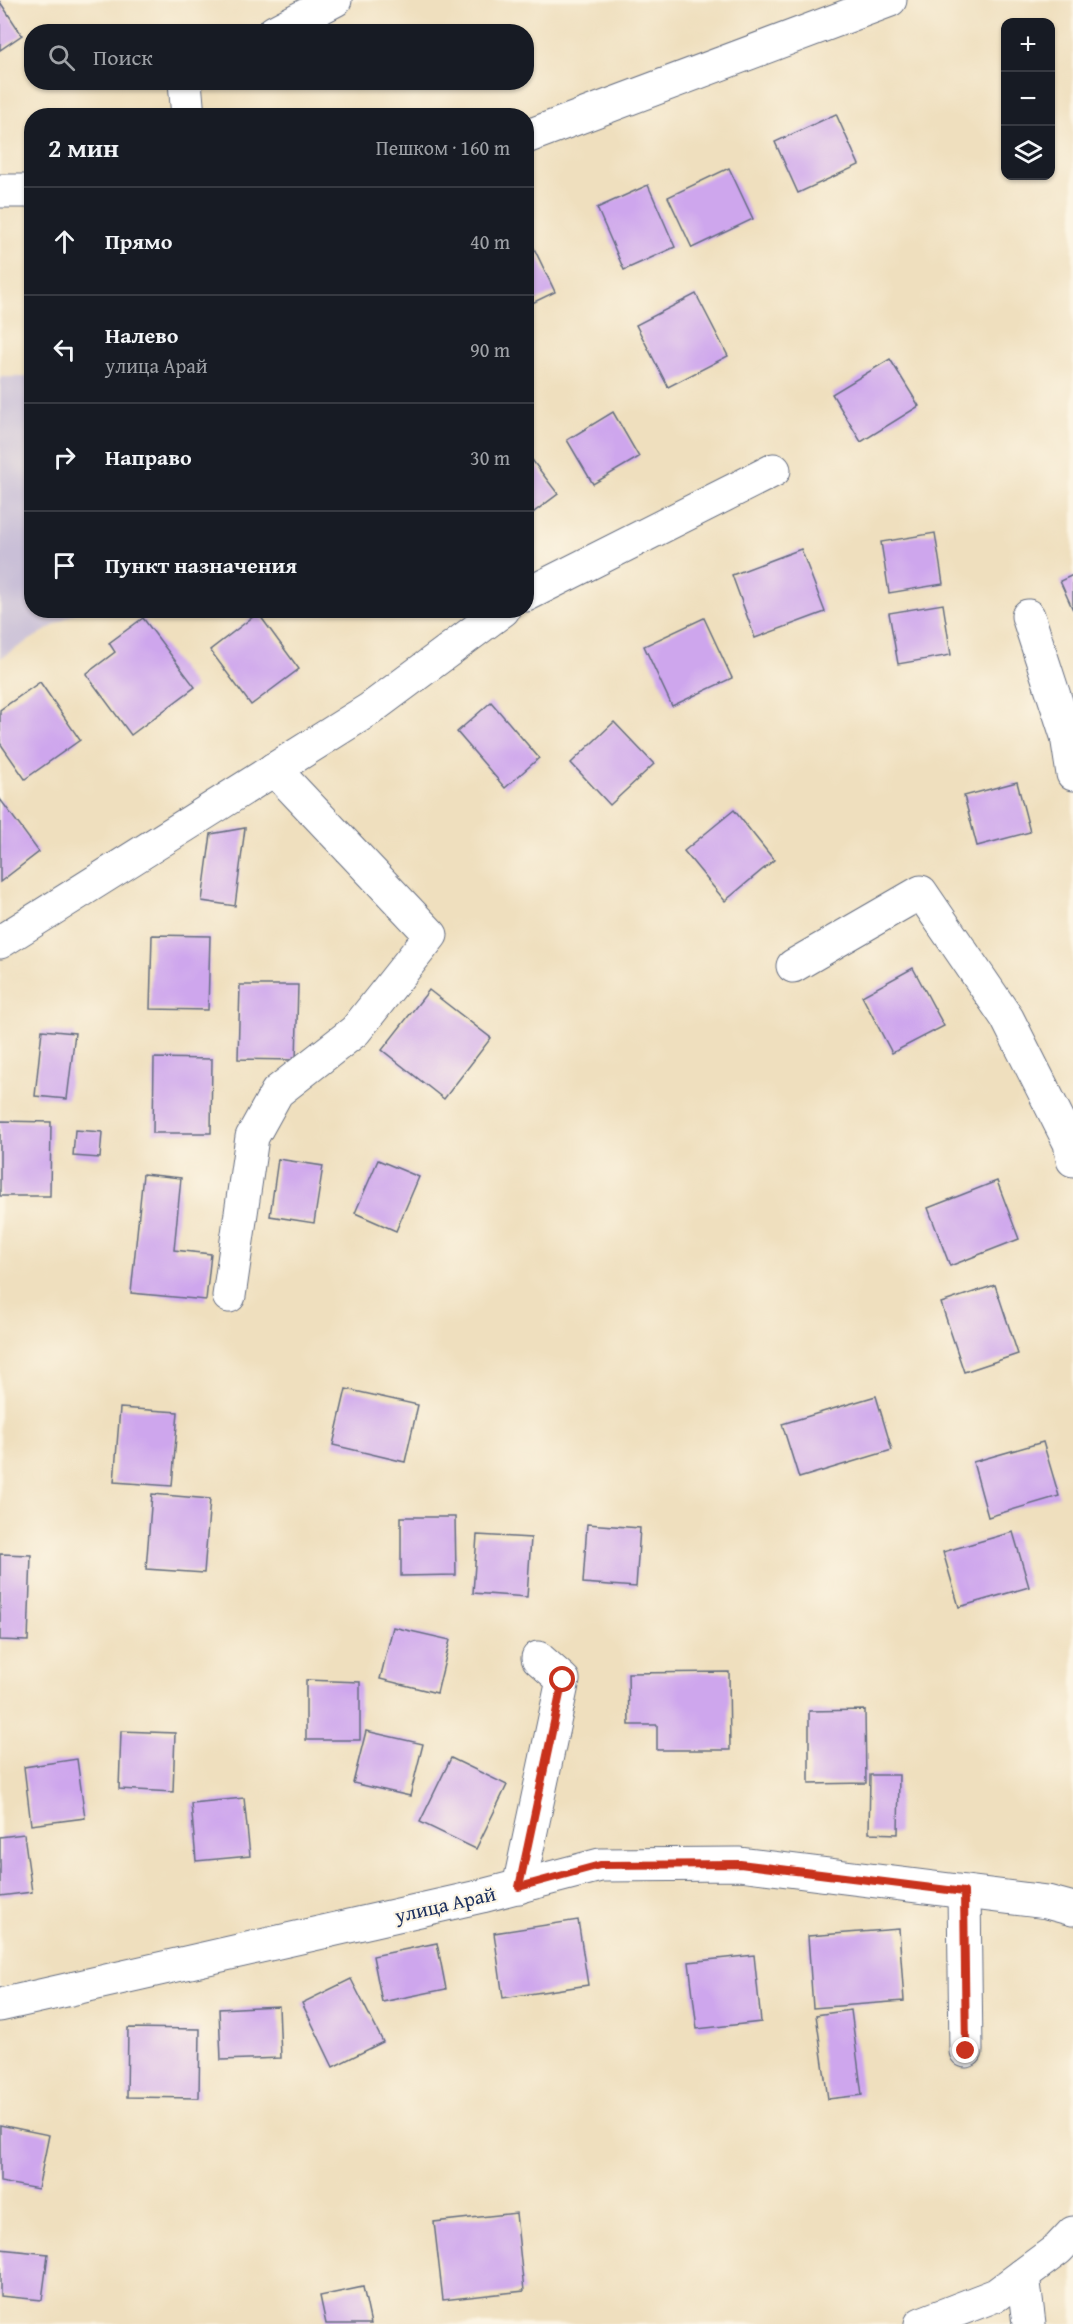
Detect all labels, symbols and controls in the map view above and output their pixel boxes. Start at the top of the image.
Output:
map controls [1001,18,1055,180]
button: + [1001,18,1055,72]
search box [24,24,534,90]
icon: search [45,41,78,74]
text: Поиск [93,41,153,73]
button: − [1001,72,1055,126]
button: layers [1001,126,1055,180]
text: 2 мин [48,128,119,167]
text: Пешком · 160 m [376,133,510,162]
icon: ahead [48,225,81,258]
text: Прямо [105,225,172,257]
text: 40 m [470,227,510,256]
text: Налево [105,319,178,351]
icon: left [48,333,81,366]
text: 90 m [470,335,510,364]
text: улица Арай [105,351,208,380]
icon: right [48,441,81,474]
text: Направо [105,441,192,473]
text: 30 m [470,443,510,472]
icon: arrive [48,549,81,582]
text: Пункт назначения [105,549,297,581]
route start [549,1666,575,1692]
street label: улица Арай [391,1878,498,1930]
route end [952,2037,978,2063]

